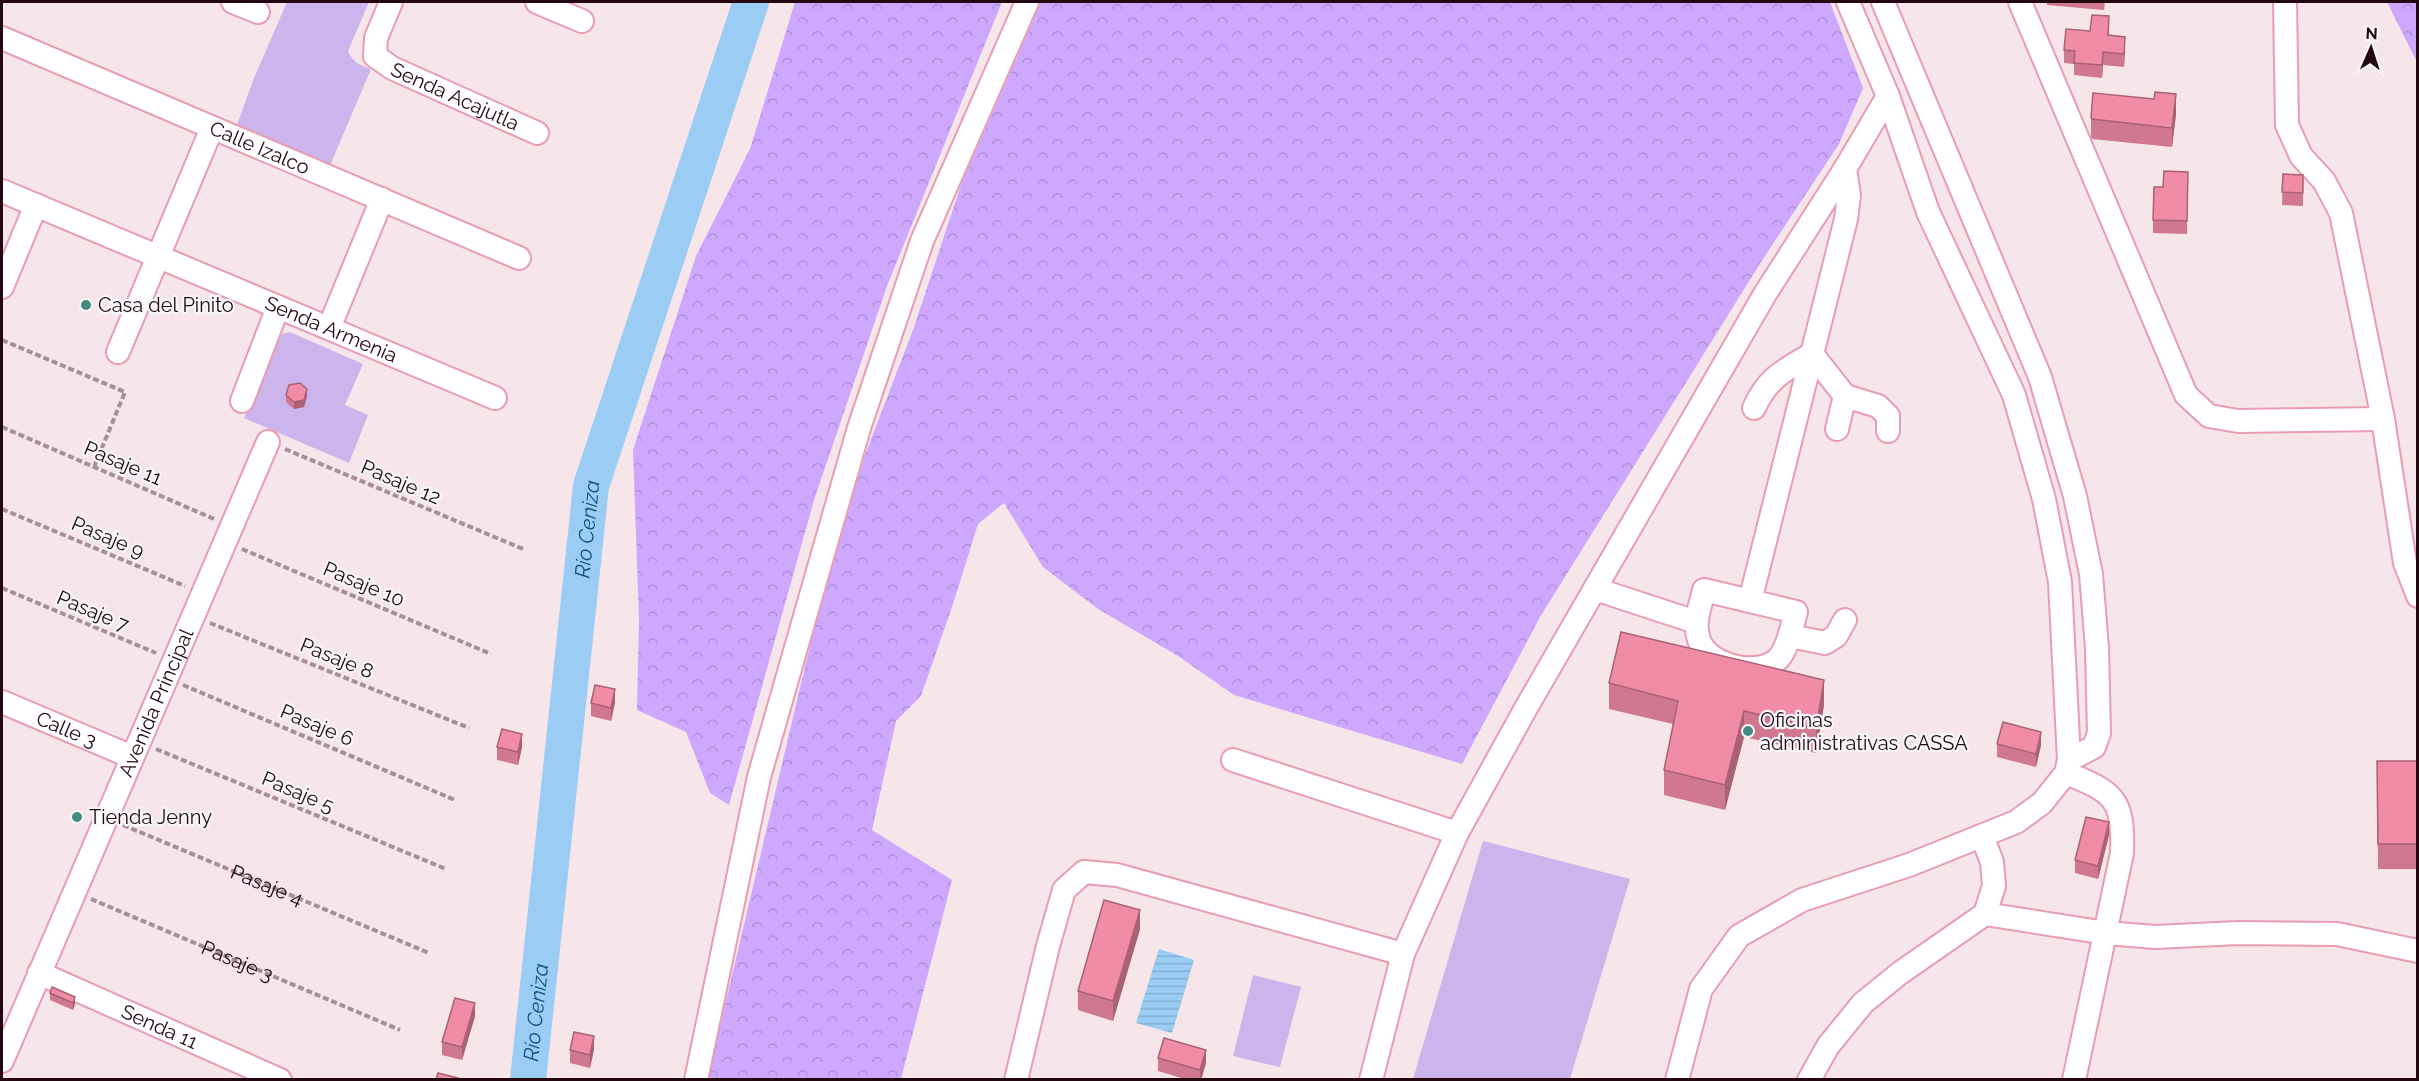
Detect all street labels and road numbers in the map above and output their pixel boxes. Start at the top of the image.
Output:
street label: Senda Acajutla [387,57,523,135]
street label: Calle Izalco [206,116,313,180]
street label: Senda Armenia [261,291,401,368]
street label: Pasaje 11 [80,436,166,490]
street label: Pasaje 12 [358,455,444,509]
street label: Pasaje 9 [68,511,148,563]
street label: Pasaje 10 [320,556,408,612]
street label: Pasaje 7 [53,585,133,637]
street label: Avenida Principal [114,624,199,780]
street label: Pasaje 8 [297,632,377,684]
street label: Pasaje 6 [277,699,357,751]
street label: Calle 3 [33,706,100,753]
street label: Pasaje 5 [258,766,338,818]
street label: Pasaje 4 [227,859,307,911]
street label: Pasaje 3 [198,935,277,987]
street label: Senda 11 [118,999,202,1054]

